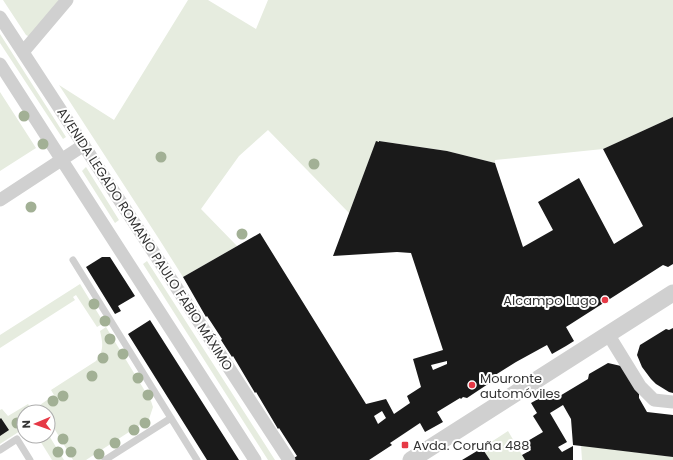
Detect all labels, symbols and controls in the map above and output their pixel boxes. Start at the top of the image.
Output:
street label: AVENIDA LEGADO ROMANO PAULO FABIO MÁXIMO [53,104,237,374]
place label: Alcampo Lugo [503,291,597,310]
marker: Alcampo Lugo [600,295,610,305]
place label: Mouronte automóviles [480,369,561,403]
marker: Mouronte automóviles [467,380,477,390]
north arrow [16,404,56,444]
text: N [18,420,34,429]
place label: Avda. Coruña 488 [413,436,530,455]
marker: Avda. Coruña 488 [400,440,410,450]

